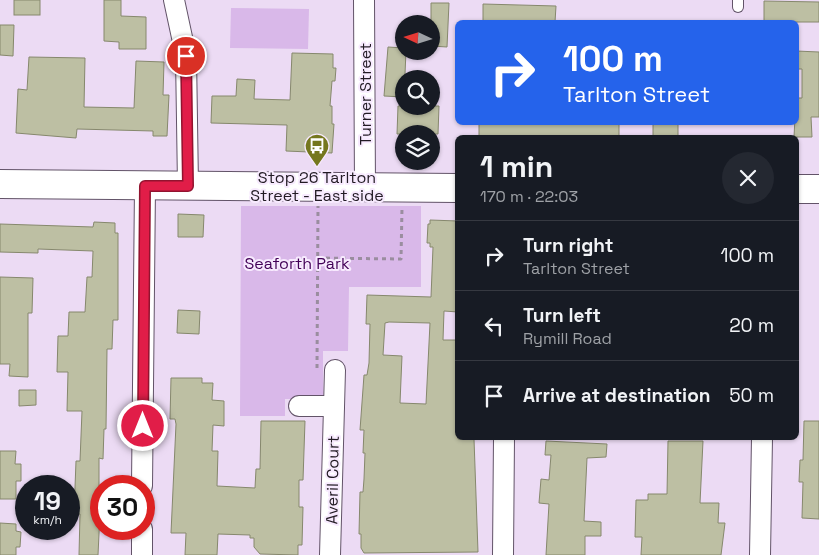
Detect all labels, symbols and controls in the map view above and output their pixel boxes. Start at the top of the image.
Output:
north arrow [395,15,440,60]
map controls [395,15,440,170]
pin [165,35,207,77]
text: 100 m [563,37,663,81]
icon: right [480,40,545,105]
icon: arrive [172,42,200,70]
street label: Turner Street [355,43,376,145]
button: search [395,70,440,115]
text: Tarlton Street [563,80,710,108]
button: layers [395,125,440,170]
bus stop icon: Stop 26 Tarlton Street - East side [304,133,330,167]
text: 1 min [480,147,553,186]
button: close [722,152,774,204]
place label: Stop 26 Tarlton Street - East side [250,167,384,206]
text: 170 m · 22:03 [480,186,578,207]
text: Turn right [523,233,613,258]
icon: right [480,242,508,270]
text: 100 m [720,243,774,268]
park label: Seaforth Park [244,253,350,274]
text: Tarlton Street [523,258,630,279]
text: Turn left [523,303,601,328]
icon: left [480,312,508,340]
text: 20 m [729,313,774,338]
text: Rymill Road [523,328,612,349]
icon: arrive [480,382,508,410]
text: Arrive at destination [523,383,711,408]
text: 50 m [729,383,774,408]
position arrow [116,399,168,451]
street label: Averil Court [321,435,344,525]
speed limit sign: 30 [90,475,155,540]
text: 19 [34,485,61,517]
text: km/h [33,512,62,528]

